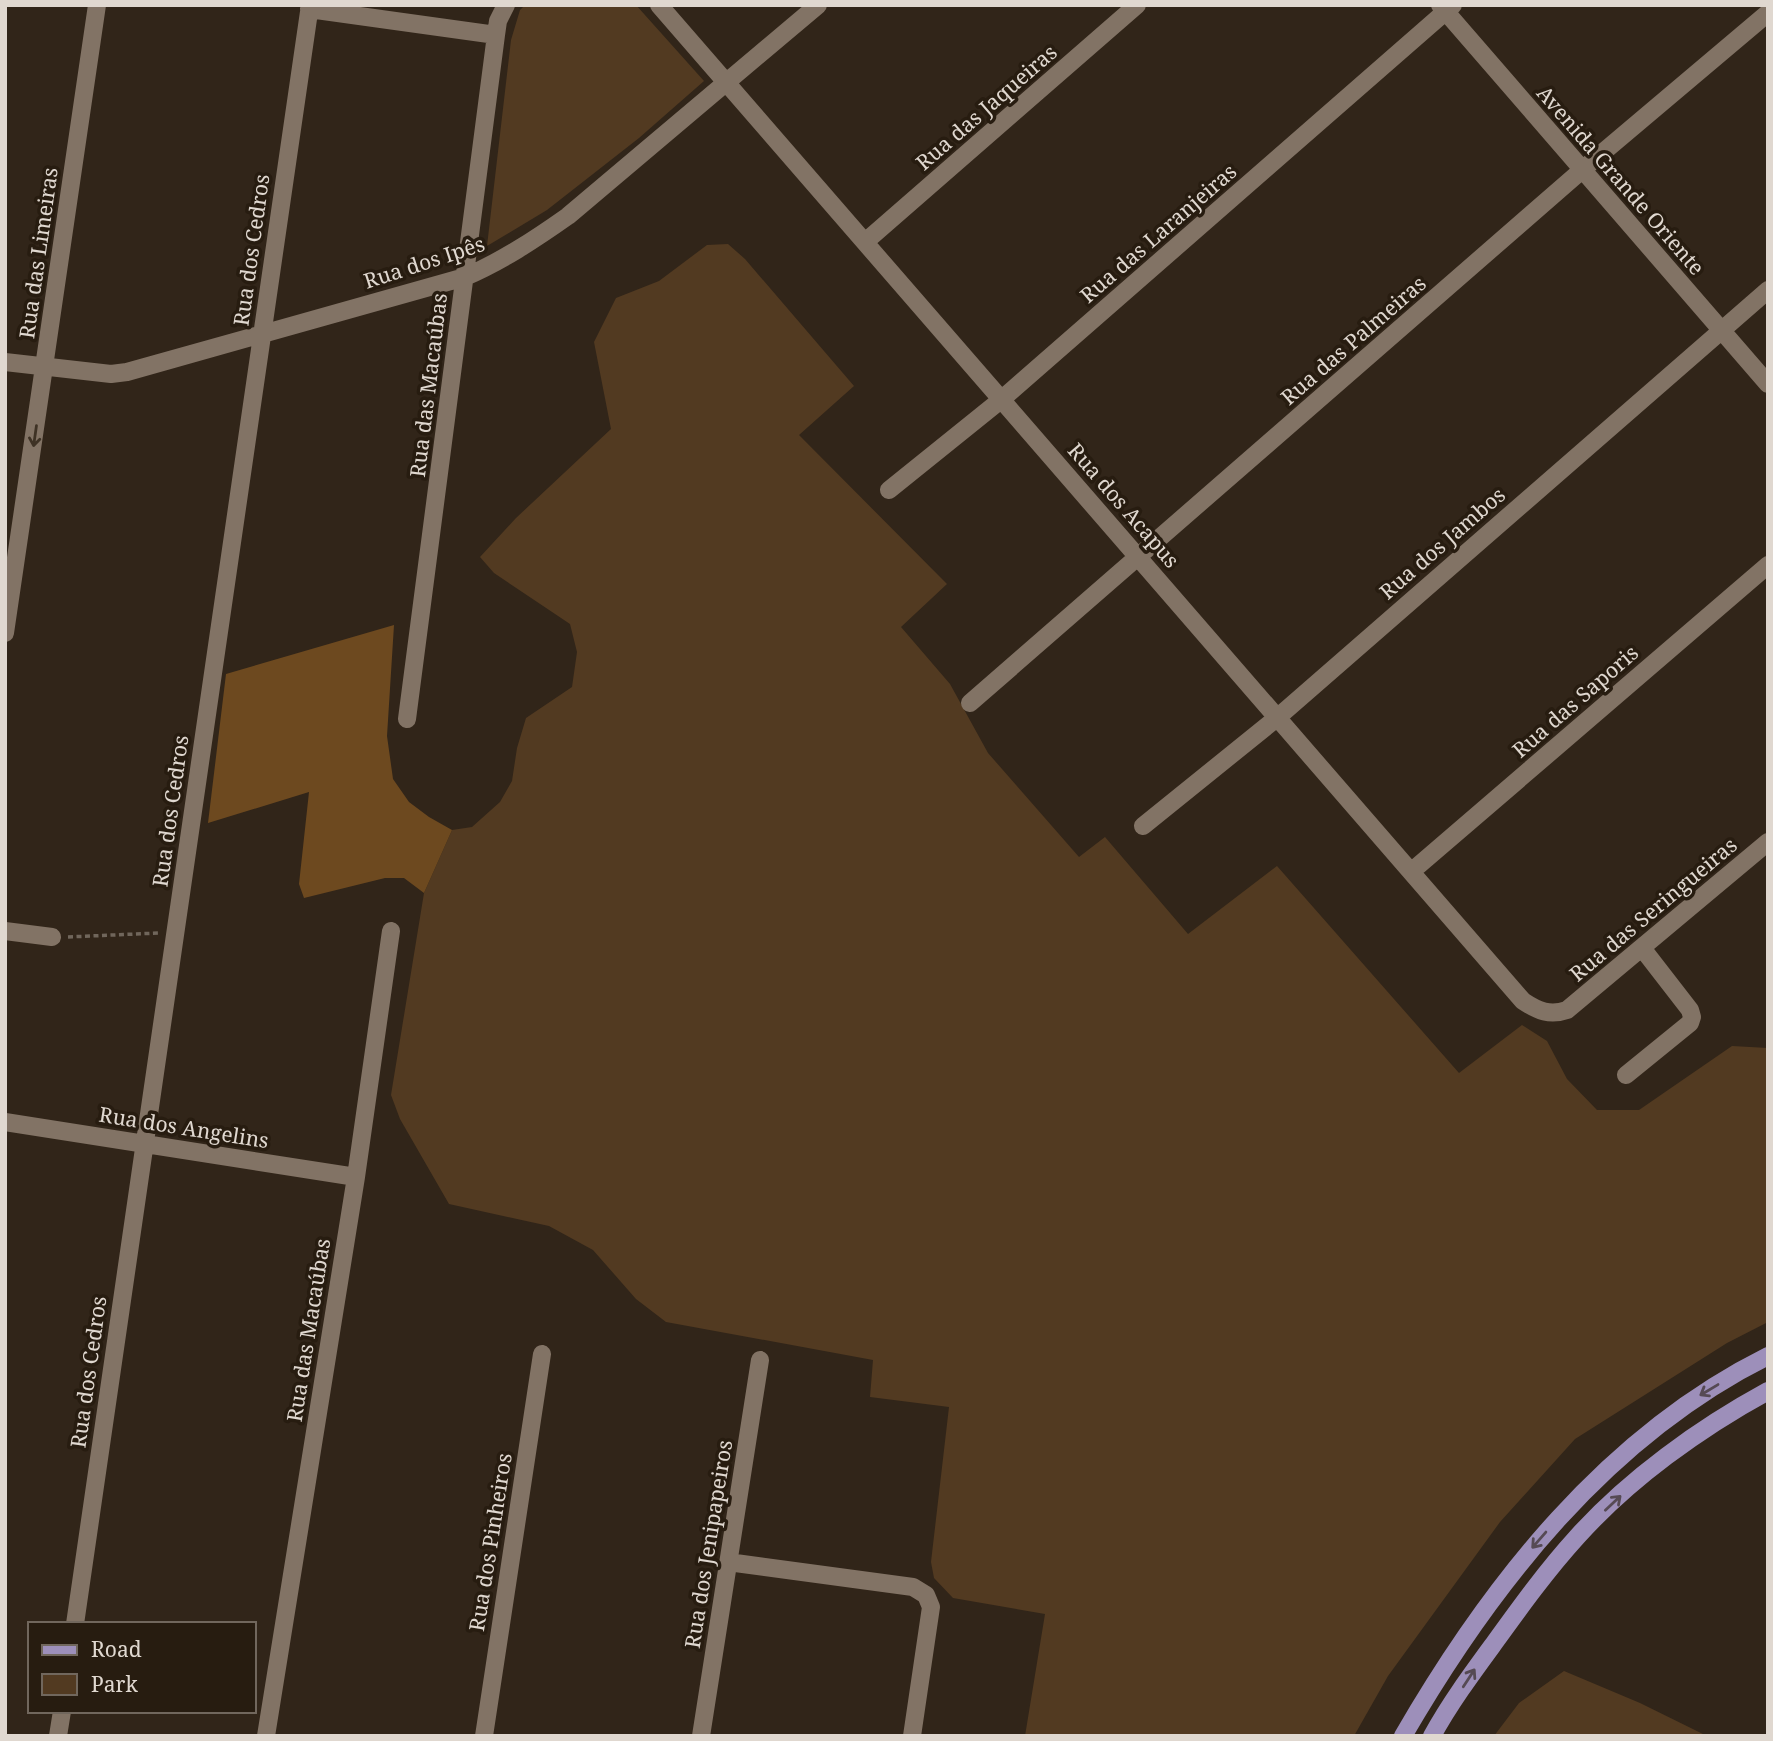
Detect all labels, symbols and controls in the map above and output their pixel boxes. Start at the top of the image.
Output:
street label: Rua das Jaqueiras [910,38,1062,176]
street label: Avenida Grande Oriente [1531,79,1711,281]
street label: Rua das Laranjeiras [1074,157,1242,309]
street label: Rua das Limeiras [12,166,64,340]
street label: Rua dos Cedros [227,172,275,328]
street label: Rua dos Ipês [360,229,488,295]
street label: Rua das Palmeiras [1275,269,1431,411]
street label: Rua das Macaúbas [403,291,453,479]
one-way arrow [28,424,41,447]
street label: Rua dos Acapus [1062,437,1186,573]
street label: Rua dos Jambos [1373,481,1511,605]
street label: Rua das Saporis [1506,638,1644,764]
street label: Rua dos Cedros [146,733,194,889]
street label: Rua das Seringueiras [1563,831,1743,987]
street label: Rua dos Angelins [97,1100,271,1154]
street label: Rua das Macaúbas [280,1236,336,1424]
street label: Rua dos Cedros [64,1294,112,1450]
one-way arrow [1700,1383,1719,1398]
street label: Rua dos Jenipapeiros [678,1438,738,1650]
street label: Rua dos Pinheiros [462,1451,518,1633]
one-way arrow [1604,1494,1621,1511]
one-way arrow [1531,1531,1547,1549]
legend [28,1622,256,1713]
text: Road [91,1635,142,1663]
one-way arrow [1463,1669,1477,1689]
text: Park [91,1670,138,1698]

